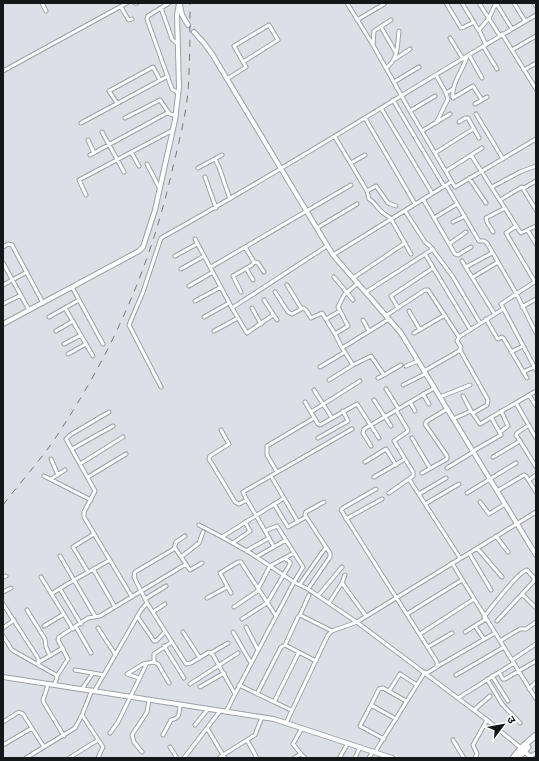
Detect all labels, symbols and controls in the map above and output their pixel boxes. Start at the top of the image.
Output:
north arrow [483,705,523,745]
text: उ [504,714,519,727]

